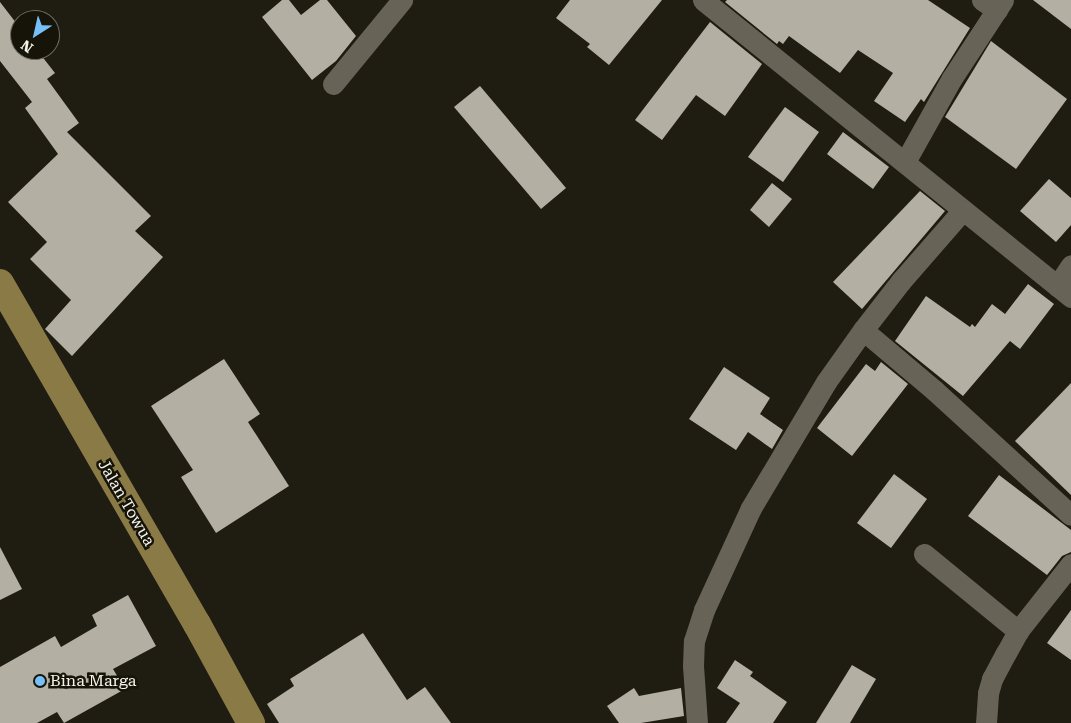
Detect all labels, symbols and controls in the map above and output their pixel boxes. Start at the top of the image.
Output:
north arrow [10,10,60,60]
text: N [18,37,36,56]
street label: Jalan Towua [94,456,158,550]
place label: Bina Marga [50,671,136,691]
marker: Bina Marga [34,675,46,687]

